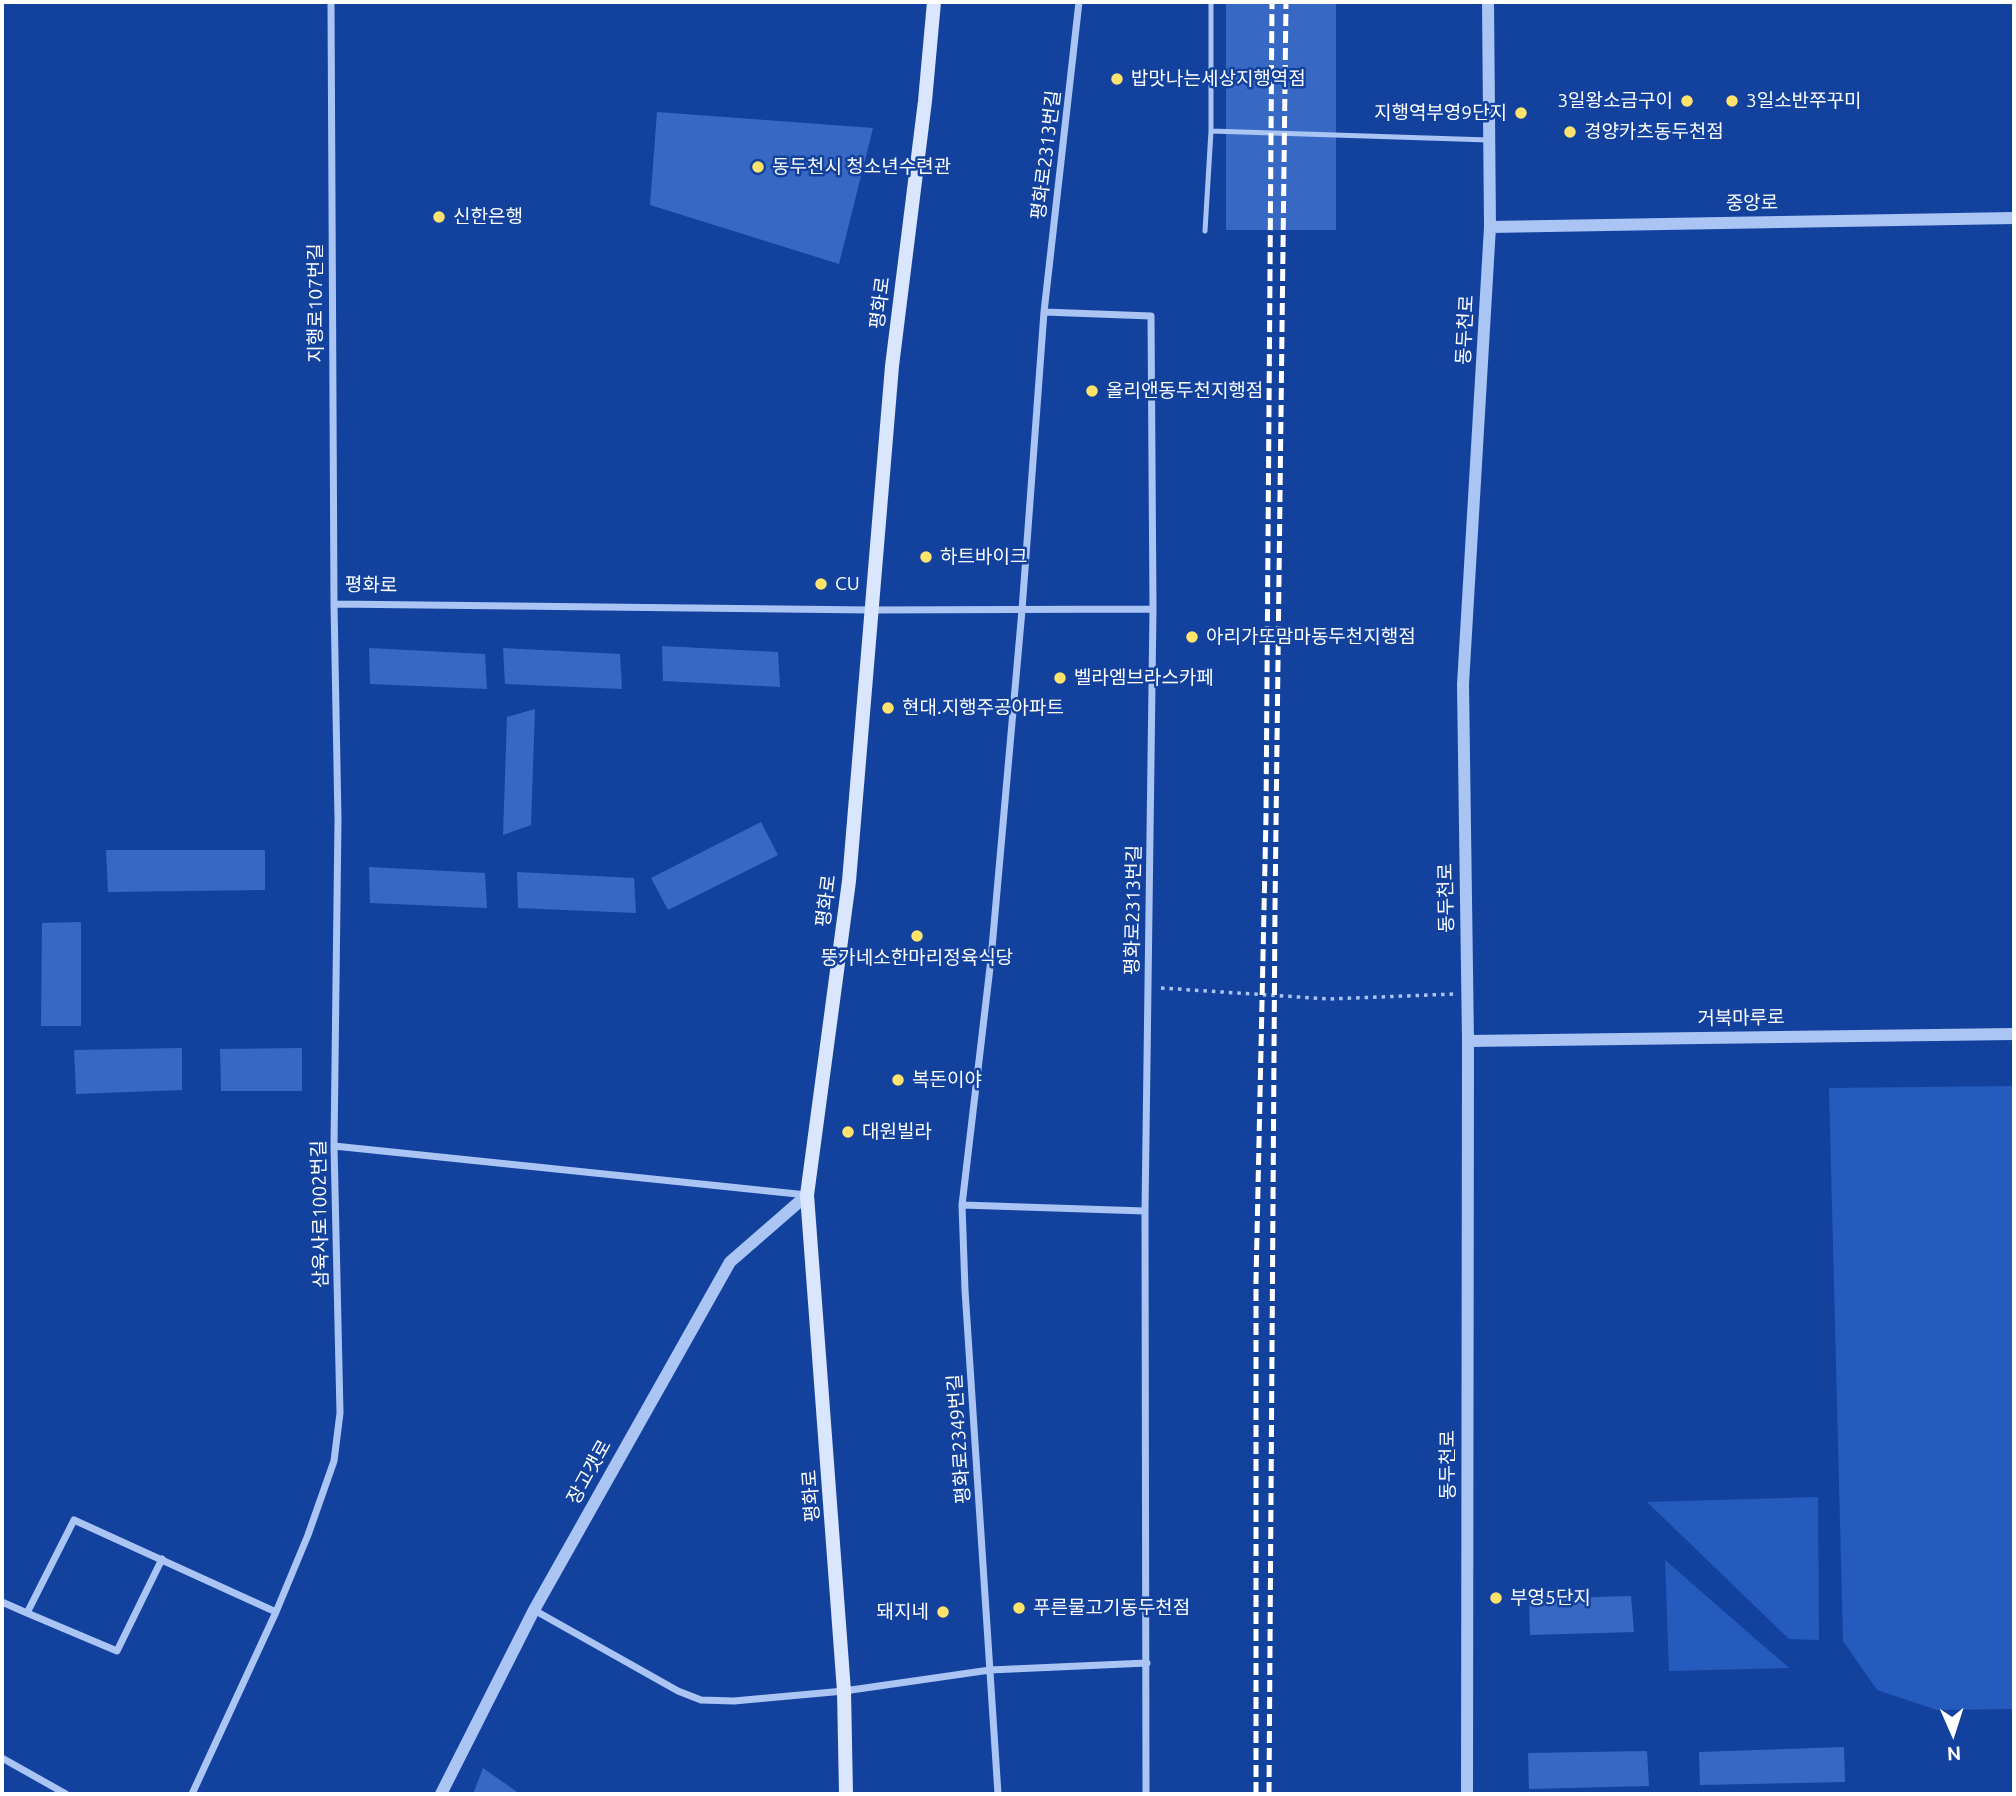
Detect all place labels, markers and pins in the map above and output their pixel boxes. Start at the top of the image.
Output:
place label: 밥맛나는세상지행역점 [1131,68,1306,90]
marker: 밥맛나는세상지행역점 [1109,71,1125,87]
place label: 3일왕소금구이 [1557,90,1673,112]
place label: 3일소반쭈꾸미 [1746,90,1862,112]
marker: 3일왕소금구이 [1679,93,1695,109]
marker: 3일소반쭈꾸미 [1724,93,1740,109]
place label: 지행역부영9단지 [1374,102,1507,124]
marker: 지행역부영9단지 [1513,105,1529,121]
place label: 경양카츠동두천점 [1584,121,1724,143]
marker: 경양카츠동두천점 [1562,124,1578,140]
place label: 동두천시 청소년수련관 [772,156,951,178]
marker: 동두천시 청소년수련관 [750,159,766,175]
place label: 신한은행 [453,206,523,228]
marker: 신한은행 [431,209,447,225]
place label: 올리앤동두천지행점 [1106,380,1263,402]
marker: 올리앤동두천지행점 [1084,383,1100,399]
place label: 하트바이크 [940,546,1027,568]
marker: 하트바이크 [918,549,934,565]
place label: CU [835,573,860,595]
marker: CU [813,576,829,592]
place label: 아리가또맘마동두천지행점 [1206,626,1416,648]
marker: 아리가또맘마동두천지행점 [1184,629,1200,645]
place label: 벨라엠브라스카페 [1074,667,1214,689]
marker: 벨라엠브라스카페 [1052,670,1068,686]
place label: 현대.지행주공아파트 [902,697,1064,719]
marker: 현대.지행주공아파트 [880,700,896,716]
marker: 뚱가네소한마리정육식당 [909,928,925,944]
place label: 뚱가네소한마리정육식당 [821,947,1013,969]
place label: 복돈이야 [912,1069,982,1091]
marker: 복돈이야 [890,1072,906,1088]
place label: 대원빌라 [862,1121,932,1143]
marker: 대원빌라 [840,1124,856,1140]
place label: 부영5단지 [1510,1587,1591,1609]
marker: 부영5단지 [1488,1590,1504,1606]
place label: 푸른물고기동두천점 [1033,1597,1190,1619]
marker: 푸른물고기동두천점 [1011,1600,1027,1616]
place label: 돼지네 [877,1601,929,1623]
marker: 돼지네 [935,1604,951,1620]

